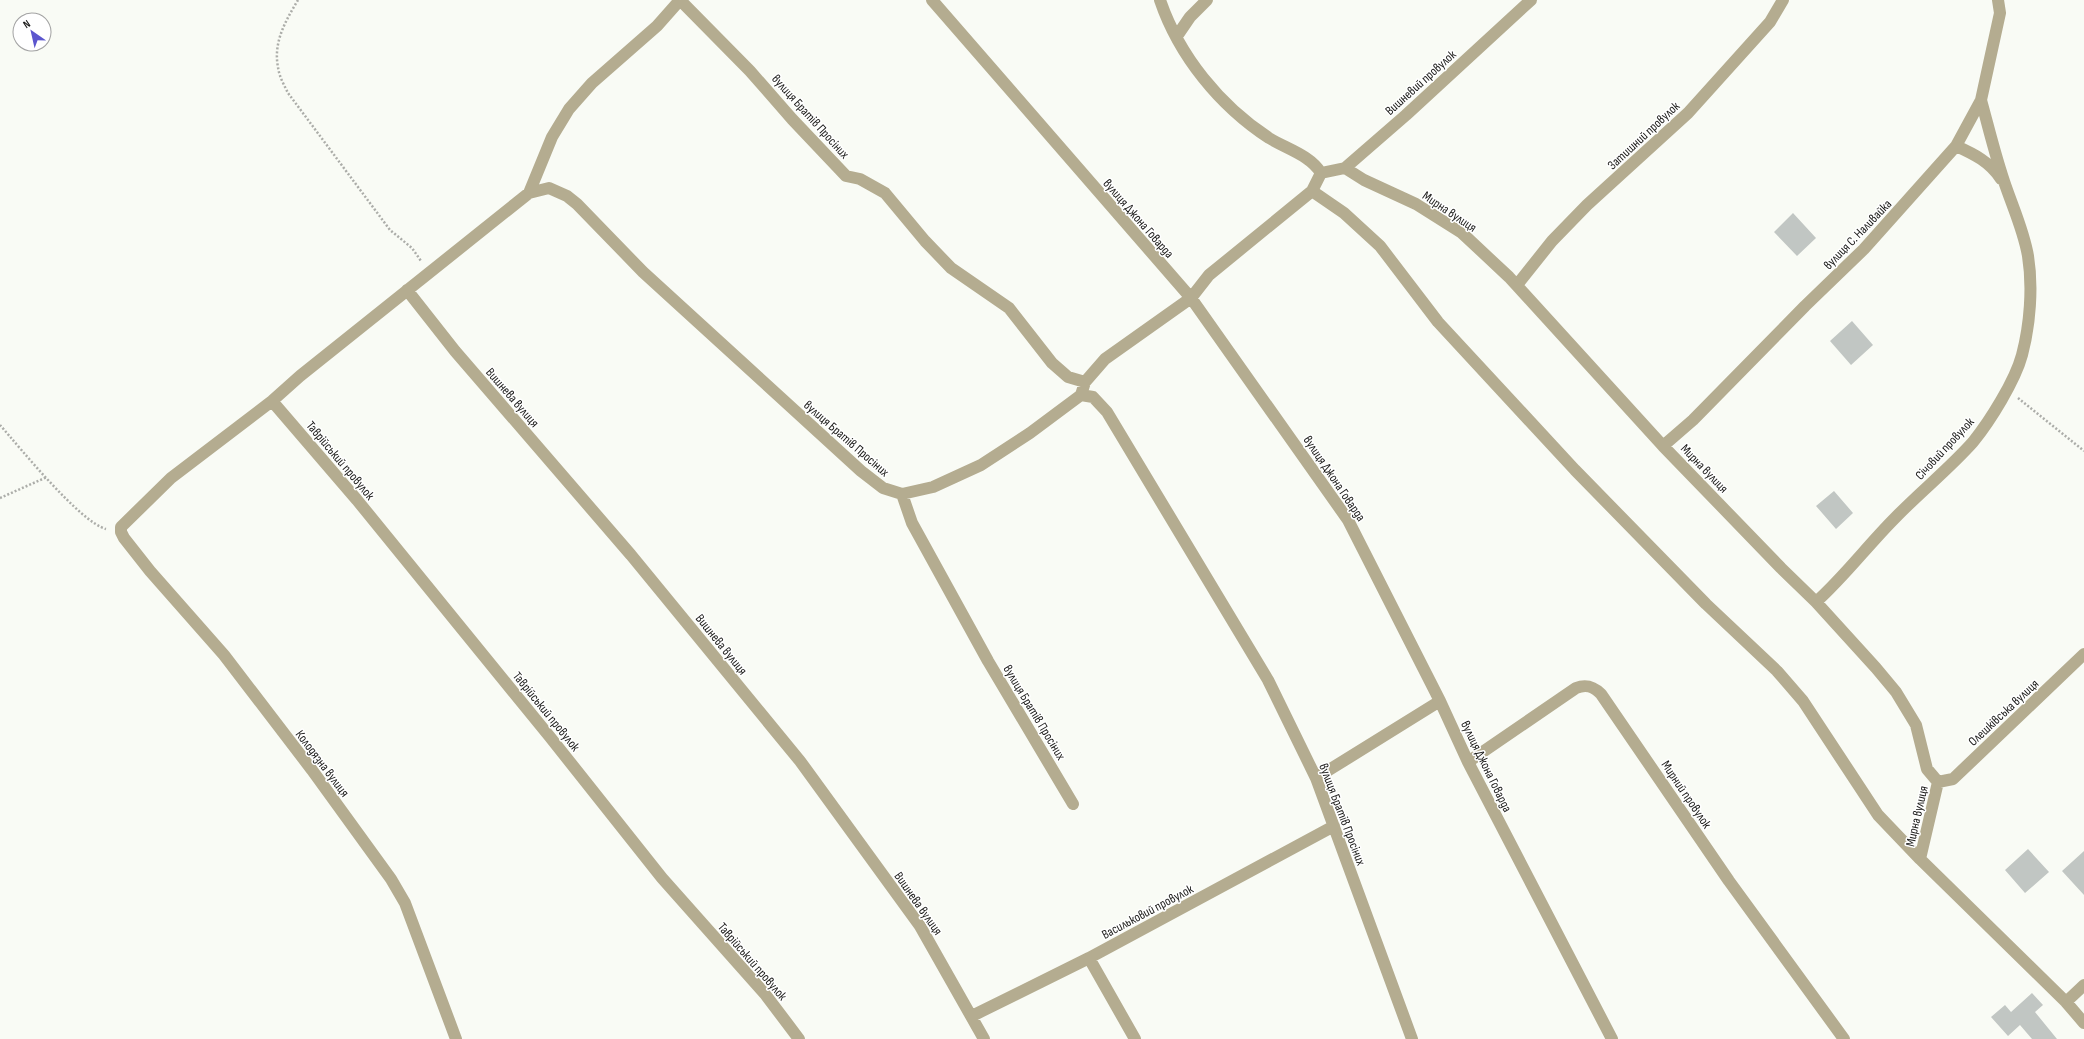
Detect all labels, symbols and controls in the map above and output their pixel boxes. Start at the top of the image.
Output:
north arrow [12,12,52,52]
text: N [21,17,33,31]
street label: Вишневий провулок [1382,47,1460,119]
street label: вулиця Братів Просіних [768,71,852,162]
street label: Затишний провулок [1604,98,1683,173]
street label: вулиця Джона Говарда [1100,176,1177,262]
street label: Мирна вулиця [1419,188,1480,236]
street label: вулиця С. Наливайка [1820,196,1895,273]
street label: Вишнева вулиця [482,365,542,431]
street label: вулиця Братів Просіних [800,397,892,480]
street label: Січовий провулок [1912,414,1978,483]
street label: Таврійський провулок [303,418,378,503]
street label: вулиця Джона Говарда [1300,433,1369,524]
street label: Мирна вулиця [1677,441,1732,497]
street label: Вишнева вулиця [692,611,751,678]
street label: вулиця Братів Просіних [999,662,1069,763]
street label: Таврійський провулок [509,669,583,755]
street label: Олешківська вулиця [1965,676,2042,749]
street label: вулиця Джона Говарда [1457,718,1515,815]
street label: Колодязна вулиця [292,727,353,800]
street label: Мирний провулок [1658,758,1715,832]
street label: вулиця Братів Просіних [1315,761,1369,868]
street label: Мирна вулиця [1902,784,1932,848]
street label: Вишнева вулиця [891,869,946,938]
street label: Васильковий провулок [1099,881,1196,943]
street label: Таврійський провулок [714,919,790,1004]

